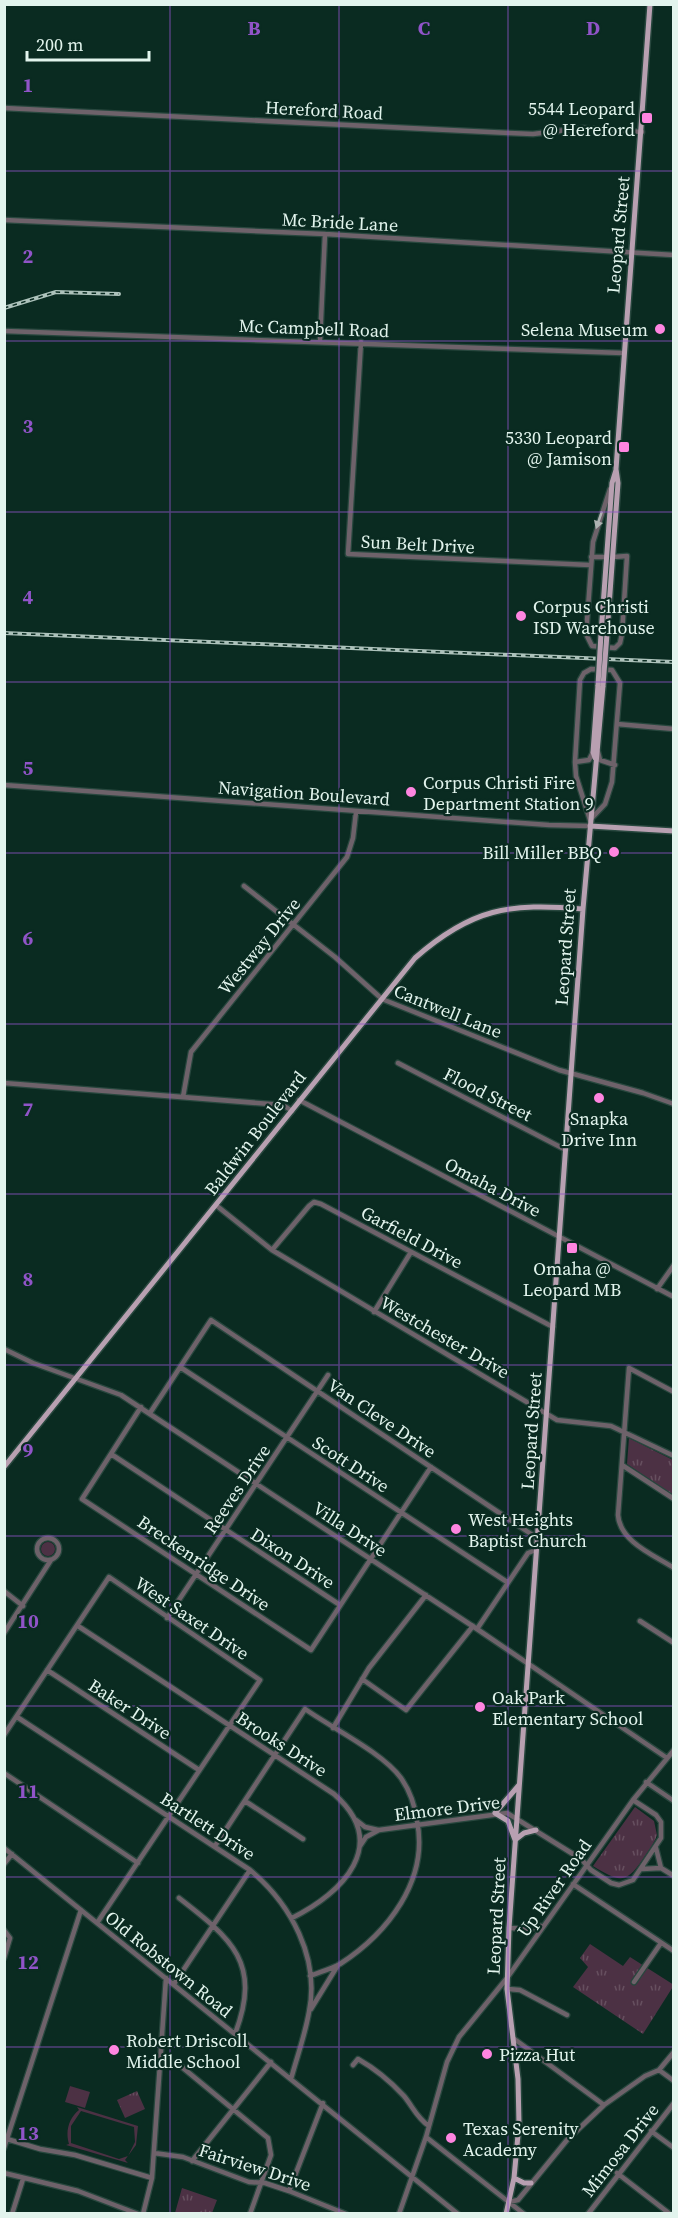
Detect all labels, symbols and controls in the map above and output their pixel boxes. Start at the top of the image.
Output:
text: B [247,14,261,42]
text: C [418,14,430,42]
text: D [586,14,600,42]
scale bar [27,24,148,62]
text: 200 m [36,32,83,57]
text: 1 [23,71,33,99]
street label: Hereford Road [264,94,384,126]
place label: 5544 Leopard @ Hereford [528,96,635,142]
marker: 5544 Leopard @ Hereford [640,111,654,125]
street label: Leopard Street [600,175,636,295]
street label: Mc Bride Lane [281,206,399,238]
text: 2 [23,242,34,270]
street label: Mc Campbell Road [238,313,390,343]
place label: Selena Museum [521,317,648,342]
marker: Selena Museum [653,322,667,336]
text: 3 [23,412,34,440]
place label: 5330 Leopard @ Jamison [505,425,612,471]
marker: 5330 Leopard @ Jamison [617,440,631,454]
one-way arrow [594,511,604,529]
street label: Sun Belt Drive [361,529,475,559]
text: 4 [23,583,34,611]
place label: Corpus Christi ISD Warehouse [533,594,655,640]
marker: Corpus Christi ISD Warehouse [514,609,528,623]
text: 5 [23,754,34,782]
place label: Corpus Christi Fire Department Station 9 [423,770,594,816]
street label: Navigation Boulevard [217,775,391,811]
marker: Corpus Christi Fire Department Station 9 [404,785,418,799]
place label: Bill Miller BBQ [482,840,602,865]
marker: Bill Miller BBQ [607,845,621,859]
street label: Leopard Street [548,887,582,1007]
street label: Westway Drive [212,892,306,1000]
text: 6 [23,924,34,952]
street label: Cantwell Lane [390,978,506,1044]
street label: Flood Street [439,1061,537,1127]
street label: Baldwin Boulevard [199,1066,311,1200]
marker: Snapka Drive Inn [592,1091,606,1105]
text: 7 [23,1095,34,1123]
place label: Snapka Drive Inn [561,1106,637,1152]
street label: Omaha Drive [440,1151,546,1223]
street label: Garfield Drive [357,1200,467,1274]
marker: Omaha @ Leopard MB [565,1241,579,1255]
place label: Omaha @ Leopard MB [523,1256,621,1302]
text: 8 [23,1265,33,1293]
street label: Westchester Drive [376,1290,514,1384]
street label: Leopard Street [514,1371,548,1491]
street label: Van Cleve Drive [323,1372,441,1464]
street label: Scott Drive [308,1430,394,1498]
text: 9 [23,1436,34,1464]
street label: Reeves Drive [198,1439,276,1539]
street label: Villa Drive [308,1496,392,1562]
place label: West Heights Baptist Church [468,1507,587,1553]
street label: Breckenridge Drive [133,1509,275,1617]
street label: Dixon Drive [246,1521,340,1595]
marker: West Heights Baptist Church [449,1522,463,1536]
street label: West Saxet Drive [130,1570,254,1666]
text: 10 [17,1607,39,1635]
street label: Baker Drive [84,1673,176,1745]
place label: Oak Park Elementary School [492,1685,643,1731]
marker: Oak Park Elementary School [473,1700,487,1714]
street label: Brooks Drive [232,1705,332,1783]
text: 11 [17,1777,39,1805]
street label: Bartlett Drive [156,1786,260,1866]
street label: Elmore Drive [393,1789,501,1827]
street label: Up River Road [511,1834,597,1942]
street label: Leopard Street [480,1857,512,1975]
street label: Old Robstown Road [100,1905,238,2023]
text: 12 [17,1948,39,1976]
place label: Robert Driscoll Middle School [126,2028,248,2074]
place label: Pizza Hut [499,2042,575,2067]
marker: Robert Driscoll Middle School [107,2043,121,2057]
marker: Pizza Hut [480,2047,494,2061]
street label: Mimosa Drive [576,2098,664,2202]
place label: Texas Serenity Academy [463,2116,579,2162]
text: 13 [17,2119,39,2147]
marker: Texas Serenity Academy [444,2131,458,2145]
street label: Fairview Drive [196,2137,314,2197]

